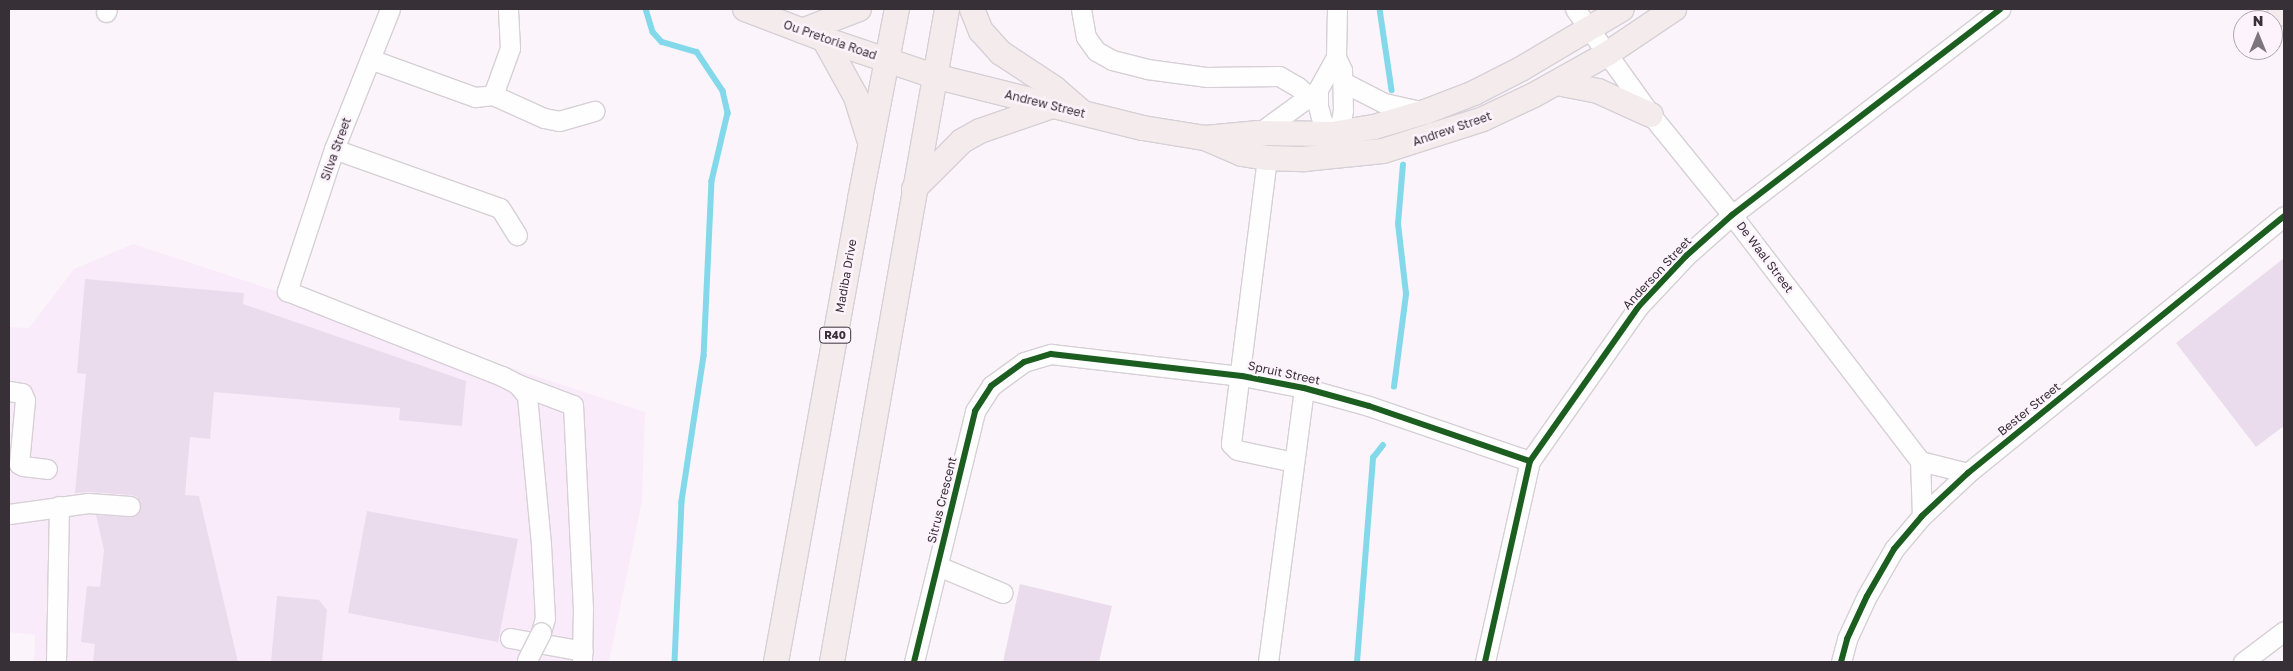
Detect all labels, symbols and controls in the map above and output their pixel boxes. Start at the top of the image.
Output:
north arrow [2233,10,2283,60]
text: N [2253,12,2263,29]
street label: Ou Pretoria Road [782,17,878,63]
street label: Andrew Street [1003,87,1087,121]
street label: Andrew Street [1411,109,1493,149]
street label: Silva Street [318,115,354,183]
street label: De Waal Street [1734,219,1796,295]
street label: Anderson Street [1620,234,1694,312]
street label: Madiba Drive [832,238,860,314]
road number: R40 [819,326,851,344]
street label: Spruit Street [1247,358,1321,388]
street label: Bester Street [1995,379,2063,439]
street label: Sitrus Crescent [924,455,960,545]

